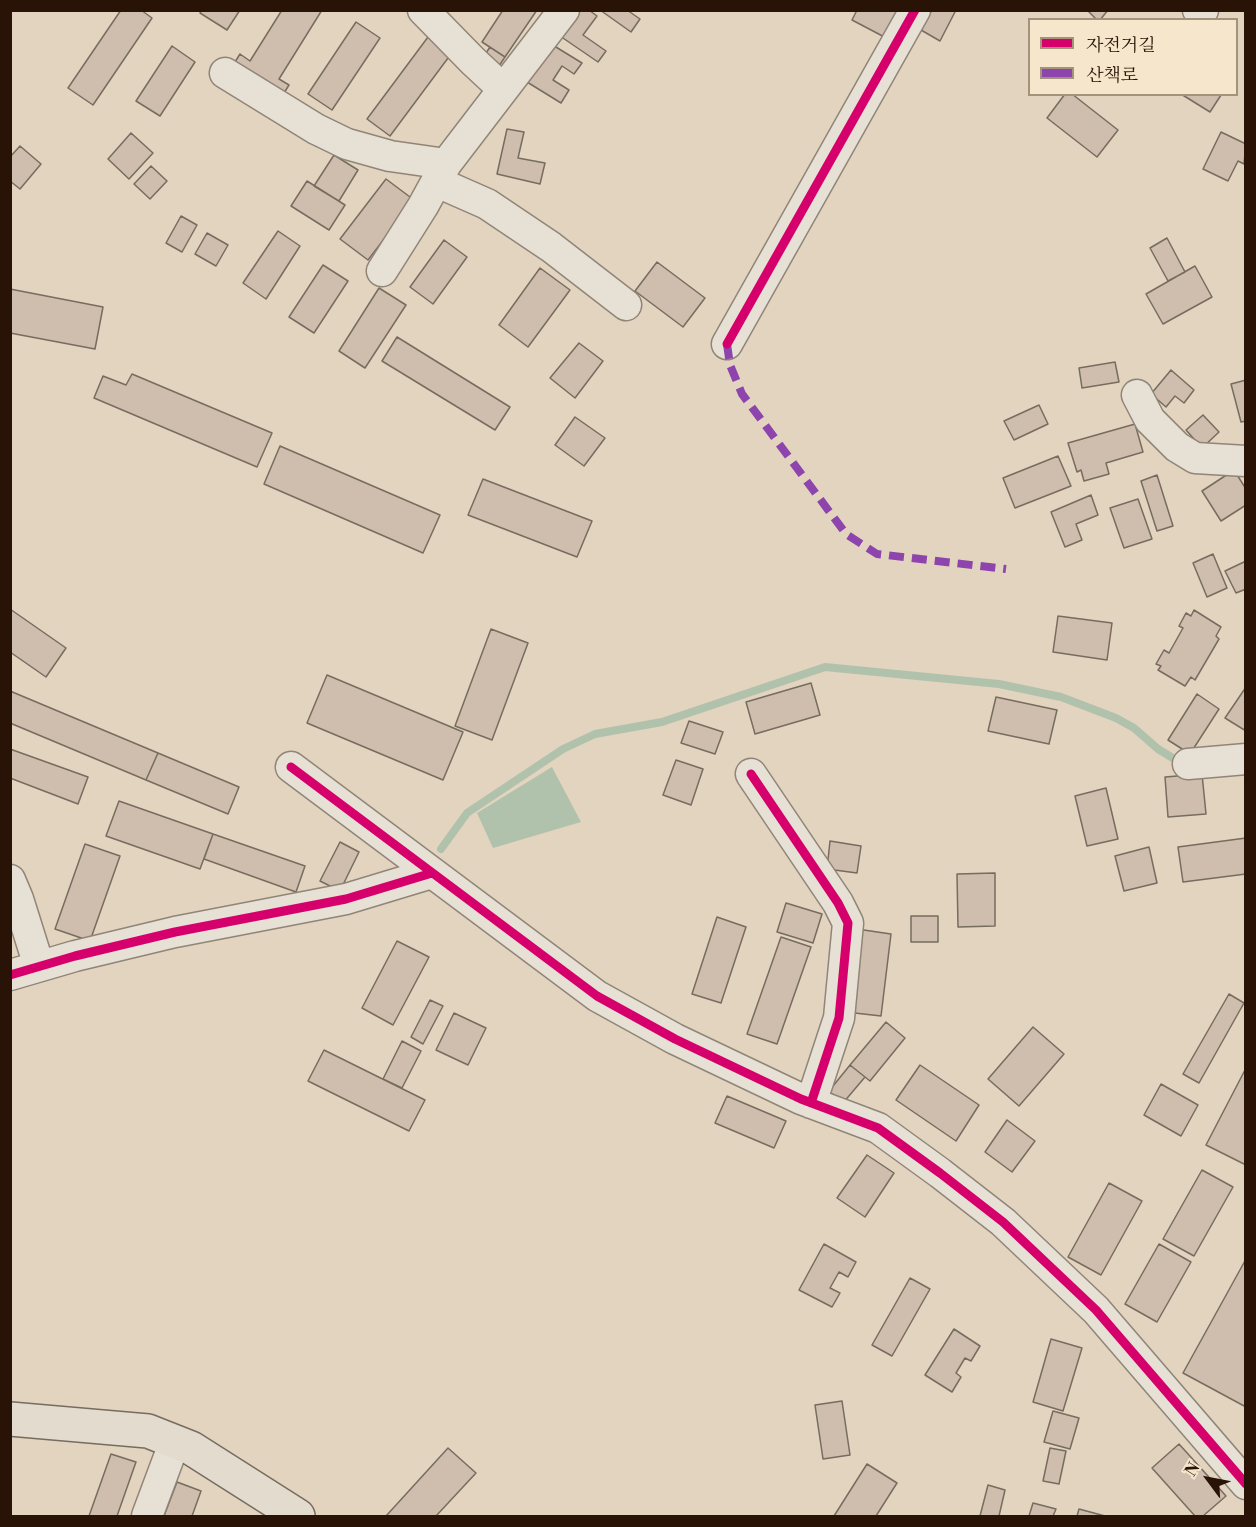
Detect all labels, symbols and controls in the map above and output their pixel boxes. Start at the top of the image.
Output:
legend [1028,18,1238,96]
text: 자전거길 [1086,34,1156,57]
text: 산책로 [1086,64,1138,87]
north arrow [1178,1449,1238,1509]
text: N [1181,1459,1205,1480]

